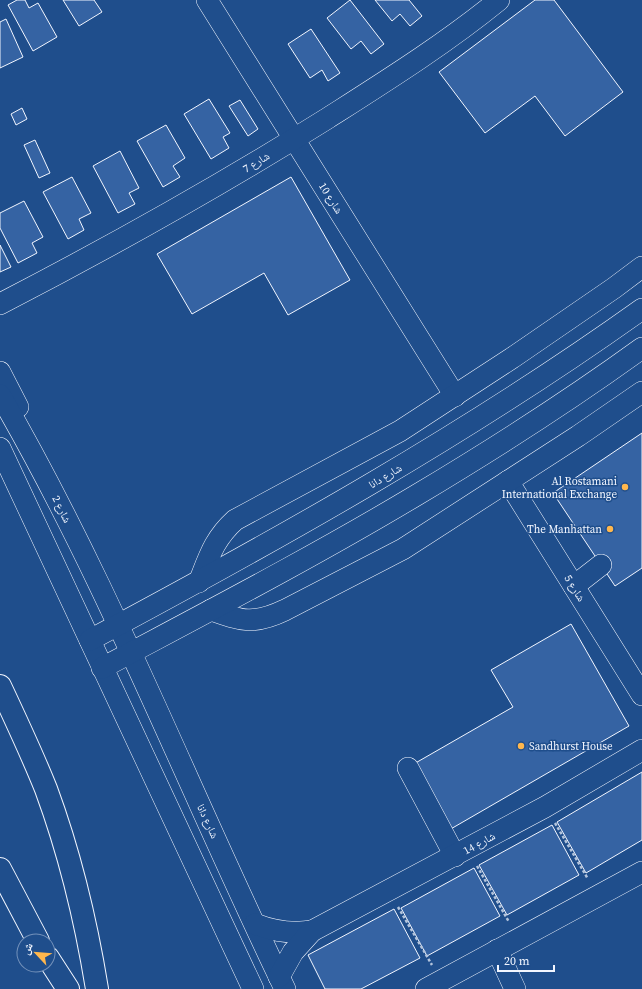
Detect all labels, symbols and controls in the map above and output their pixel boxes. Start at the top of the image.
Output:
street label: شارع 7 [240,149,273,176]
street label: شارع 10 [315,180,346,217]
street label: شارع دانا [366,461,405,492]
place label: Al Rostamani International Exchange [502,474,617,502]
marker: Al Rostamani International Exchange [620,482,630,492]
street label: شارع 2 [48,493,75,526]
place label: The Manhattan [527,522,602,537]
marker: The Manhattan [605,524,615,534]
street label: شارع 5 [561,572,589,605]
place label: Sandhurst House [529,739,613,754]
marker: Sandhurst House [516,741,526,751]
street label: شارع دانا [193,802,222,841]
street label: شارع 14 [461,829,498,858]
north arrow [16,933,56,973]
text: ش [18,940,37,957]
scale bar [498,947,554,973]
text: 20 m [504,953,530,969]

